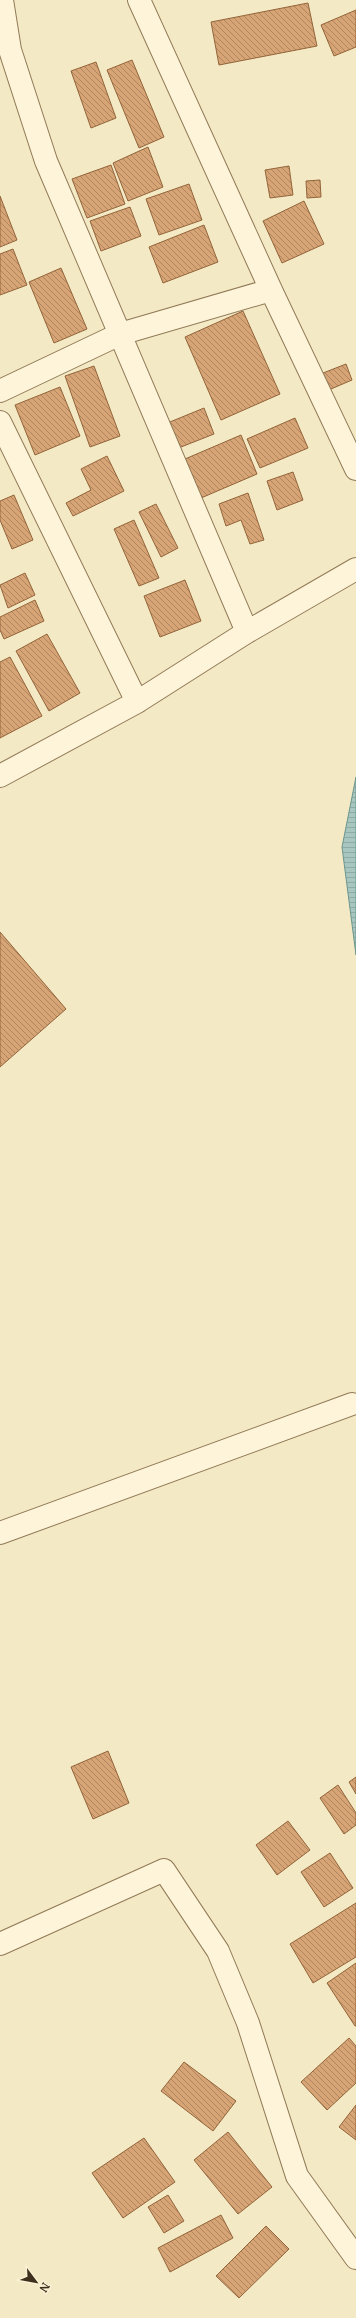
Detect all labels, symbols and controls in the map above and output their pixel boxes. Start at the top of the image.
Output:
north arrow [16,2262,56,2302]
text: N [36,2280,53,2295]

